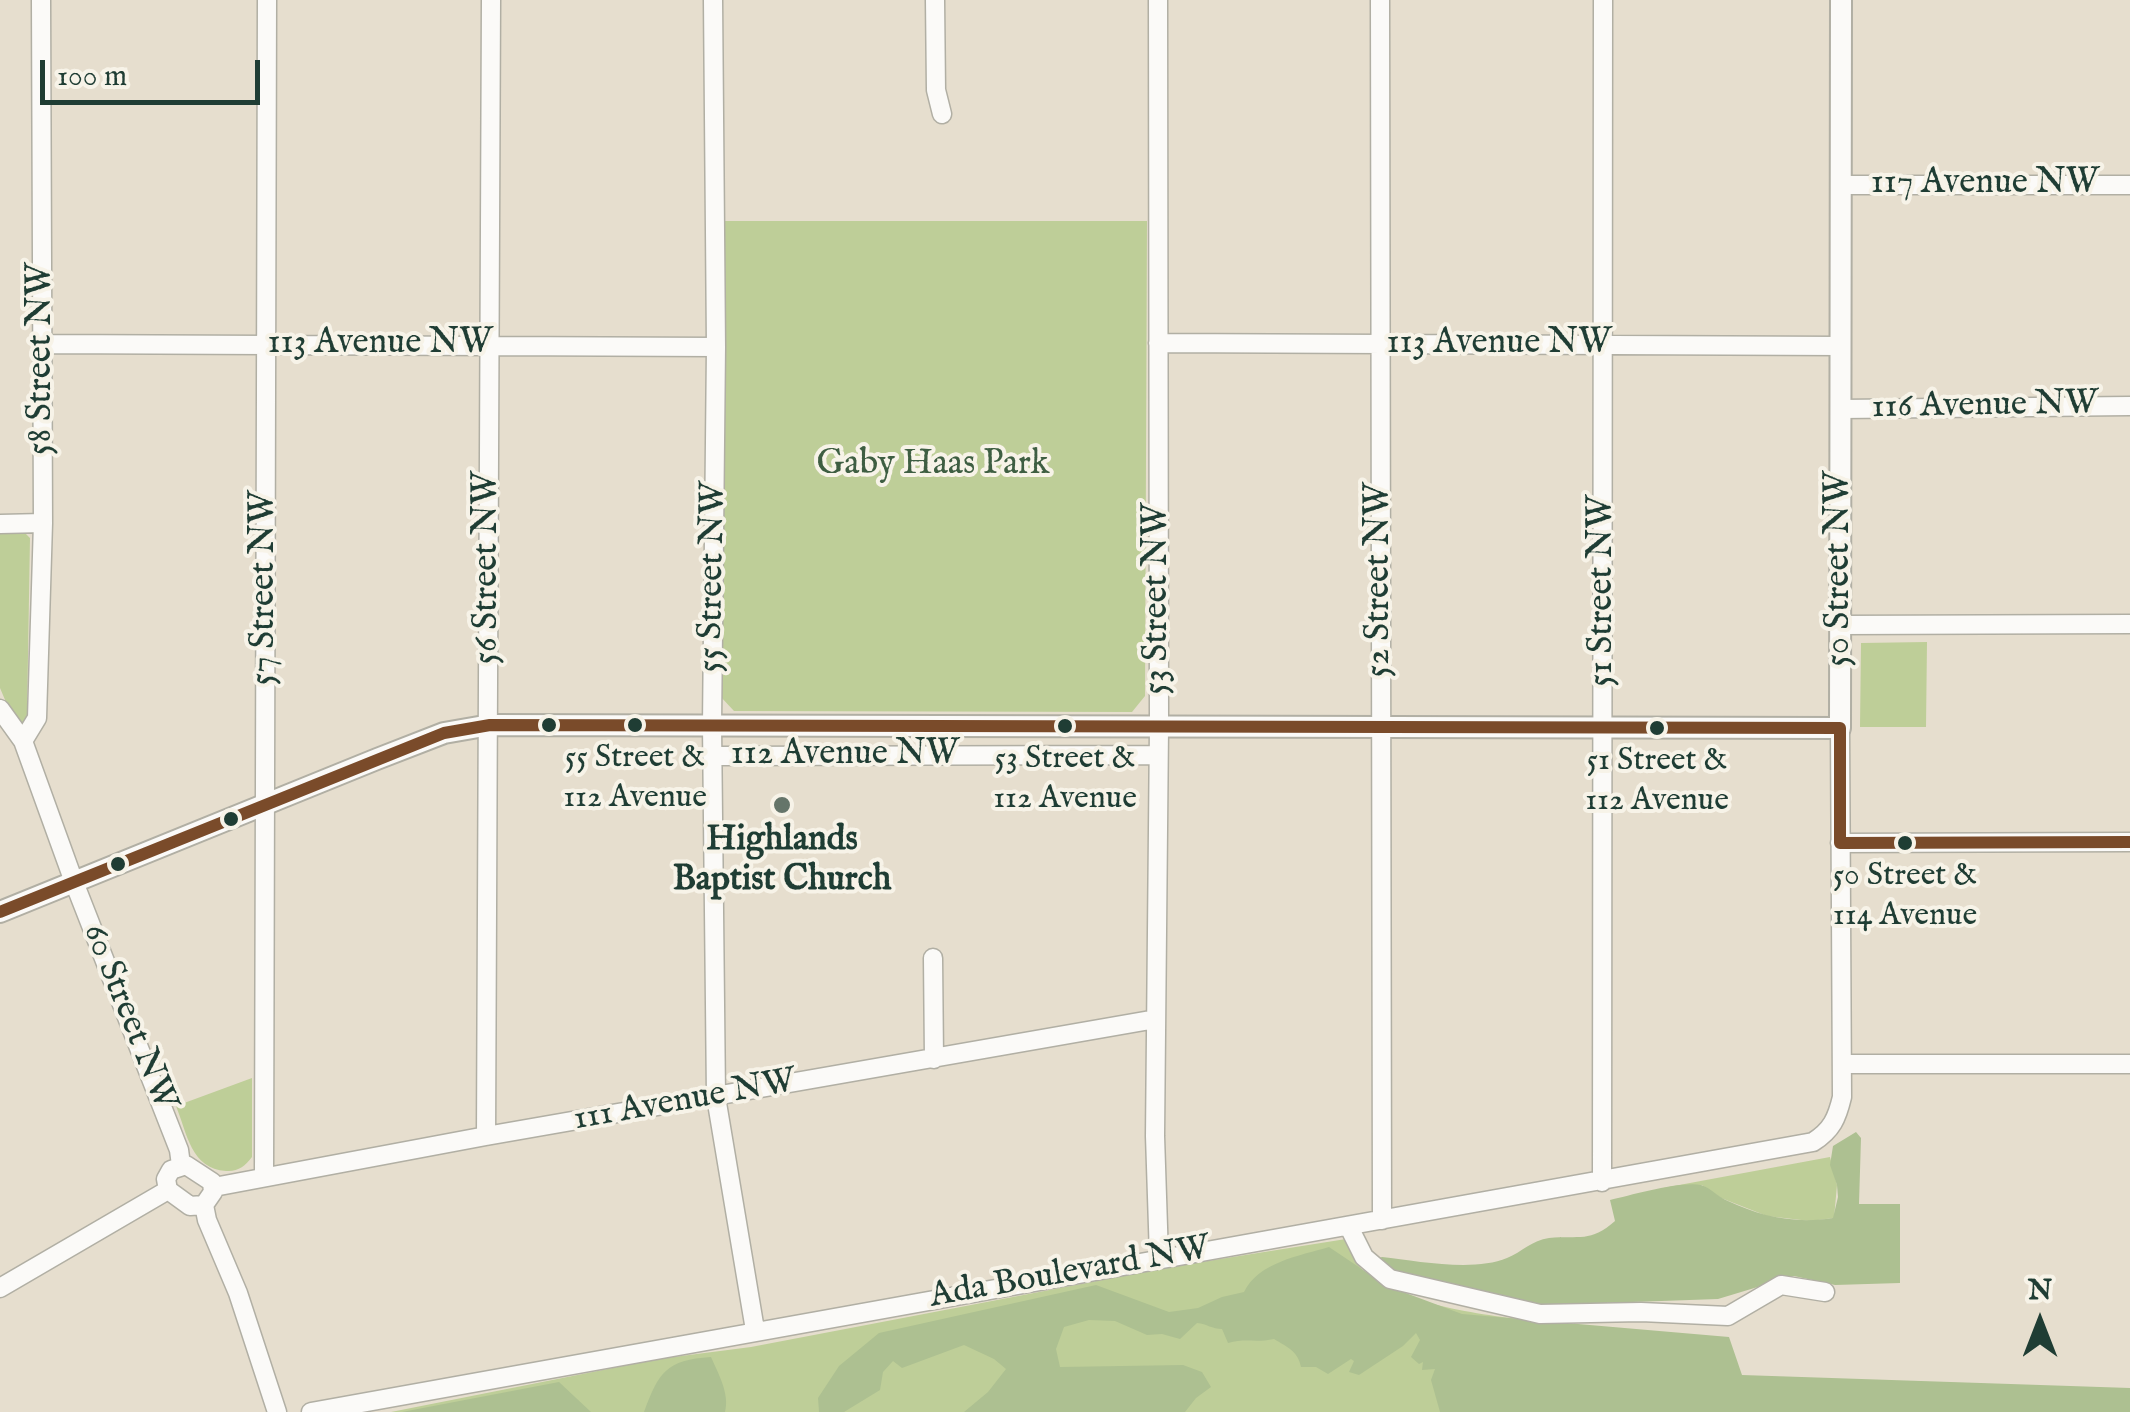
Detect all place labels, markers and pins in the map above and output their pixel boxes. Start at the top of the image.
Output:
unlabelled marker [539,715,559,735]
marker: 55 Street & 112 Avenue [625,715,645,735]
marker: 53 Street & 112 Avenue [1055,716,1075,736]
marker: 51 Street & 112 Avenue [1647,718,1667,738]
place label: 55 Street & 112 Avenue [563,740,707,815]
place label: 53 Street & 112 Avenue [993,741,1137,816]
place label: 51 Street & 112 Avenue [1585,743,1729,818]
marker: Highlands Baptist Church [771,794,793,816]
unlabelled marker [221,809,241,829]
place label: Highlands Baptist Church [673,821,891,903]
marker: 50 Street & 114 Avenue [1895,833,1915,853]
unlabelled marker [108,854,128,874]
place label: 50 Street & 114 Avenue [1833,858,1977,933]

